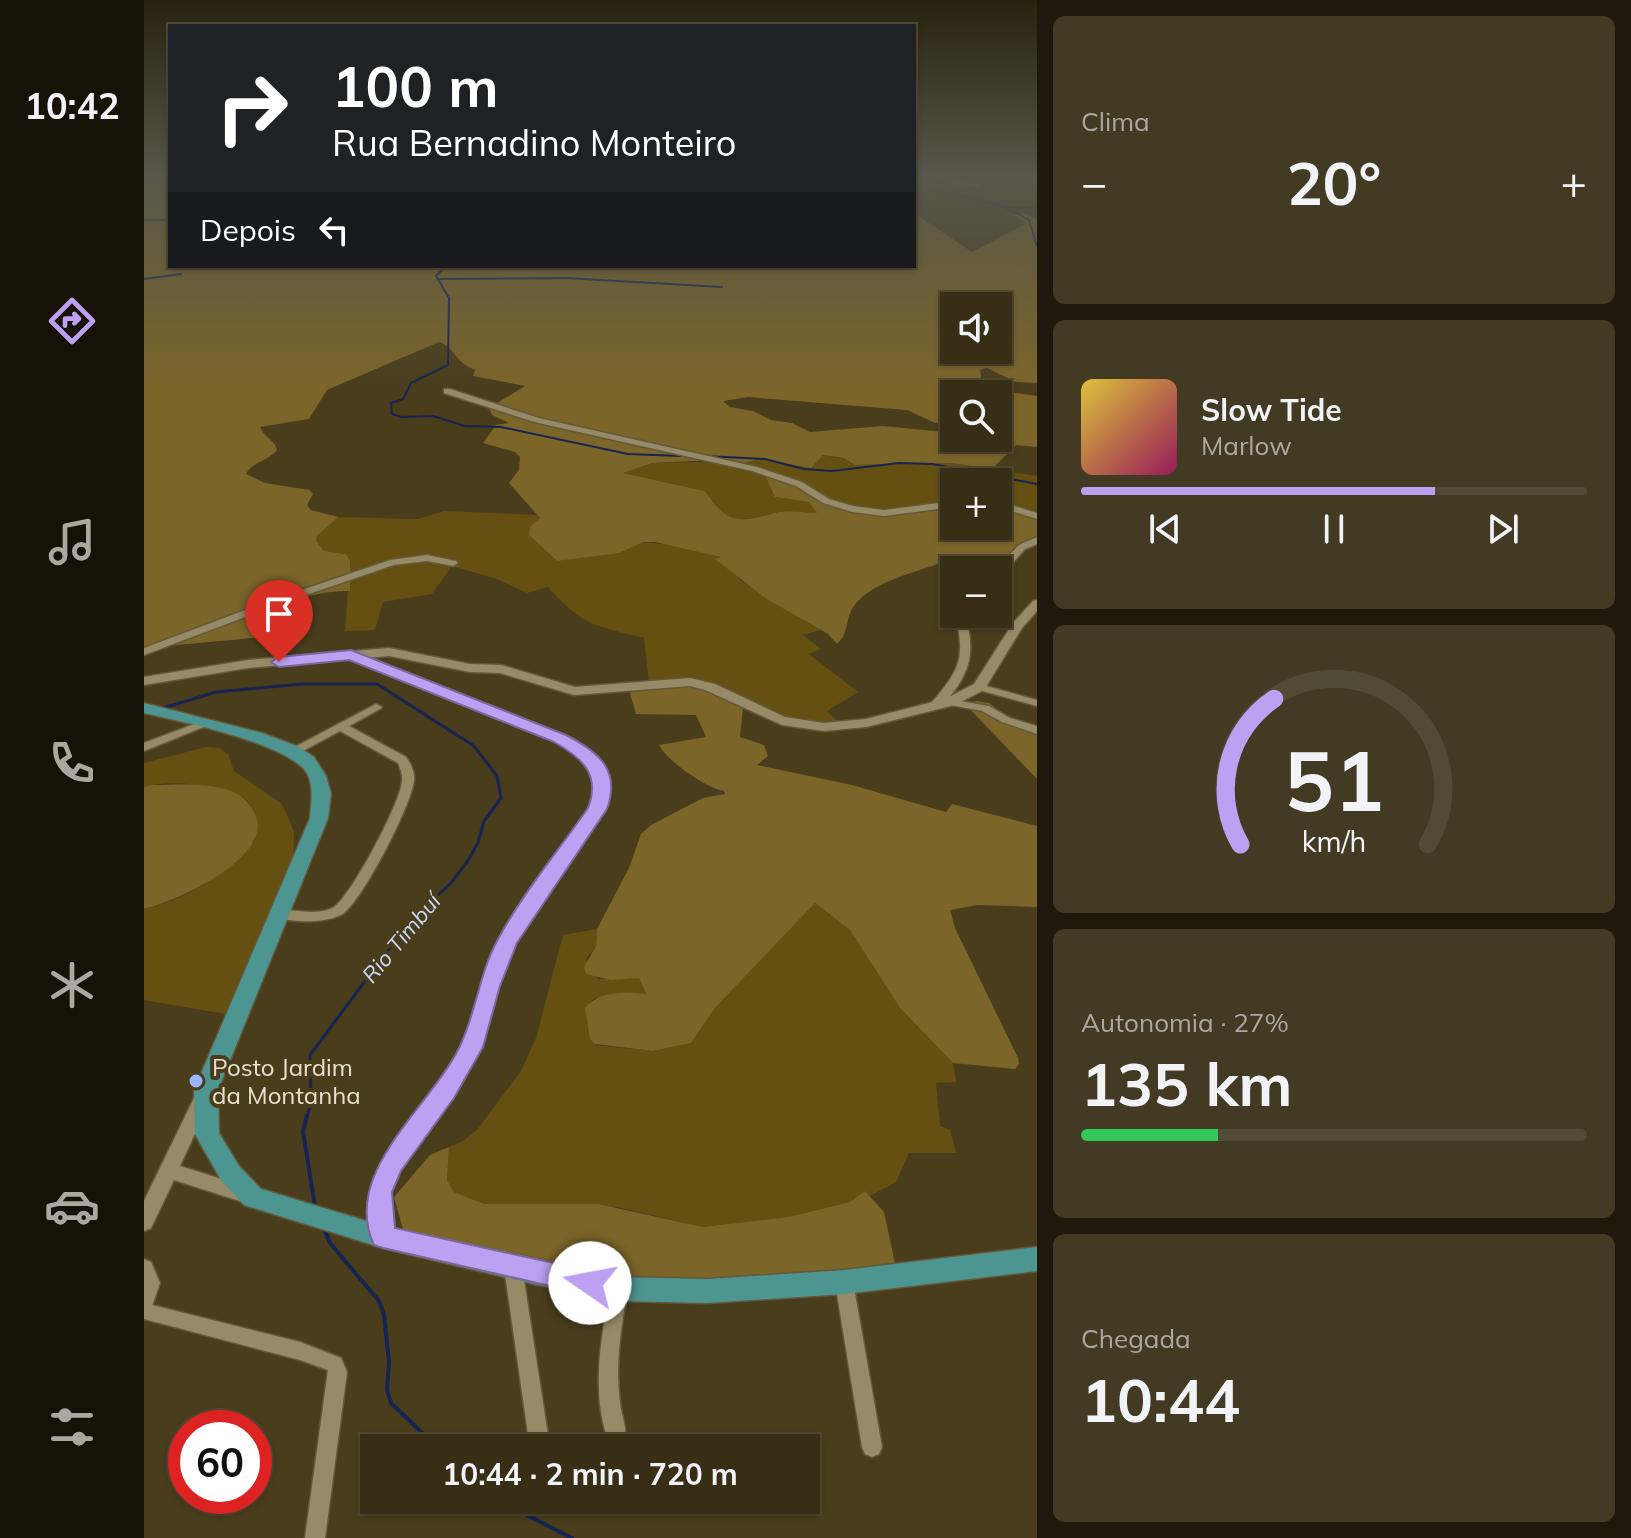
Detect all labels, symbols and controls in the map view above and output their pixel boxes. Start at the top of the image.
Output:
text: 100 m [332,51,499,121]
icon: right [200,56,304,160]
text: 10:42 [24,83,120,128]
text: Clima [1081,105,1150,138]
text: Rua Bernadino Monteiro [332,120,736,165]
text: 20° [1287,145,1381,220]
text: − [1081,155,1107,210]
text: + [1561,155,1587,210]
icon: left [312,208,356,252]
text: Depois [200,211,296,249]
map controls [940,292,1012,628]
button: sound [940,292,1012,364]
icon: directions [44,293,100,349]
button: search [940,380,1012,452]
text: Slow Tide [1201,391,1342,429]
text: Marlow [1201,429,1292,462]
button: + [940,468,1012,540]
icon: previous [1143,507,1187,551]
icon: pause [1312,507,1356,551]
icon: next [1481,507,1525,551]
icon: music [44,514,100,570]
button: − [940,556,1012,628]
pin [245,580,313,662]
icon: arrive [257,592,301,636]
text: 51 [1284,727,1384,832]
icon: phone [44,735,100,791]
text: km/h [1302,823,1366,859]
water label: Rio Timbuí [356,886,448,988]
icon: climate [44,957,100,1013]
text: Autonomia · 27% [1081,1006,1289,1039]
text: 135 km [1081,1046,1293,1121]
place label: Posto Jardim da Montanha [212,1052,361,1110]
marker: Posto Jardim da Montanha [187,1072,205,1090]
icon: car [44,1178,100,1234]
position arrow [548,1241,632,1325]
text: Chegada [1081,1322,1191,1355]
text: 10:44 [1081,1362,1240,1437]
icon: filters [44,1399,100,1455]
speed limit sign: 60 [168,1410,272,1514]
text: 10:44 · 2 min · 720 m [442,1455,738,1493]

